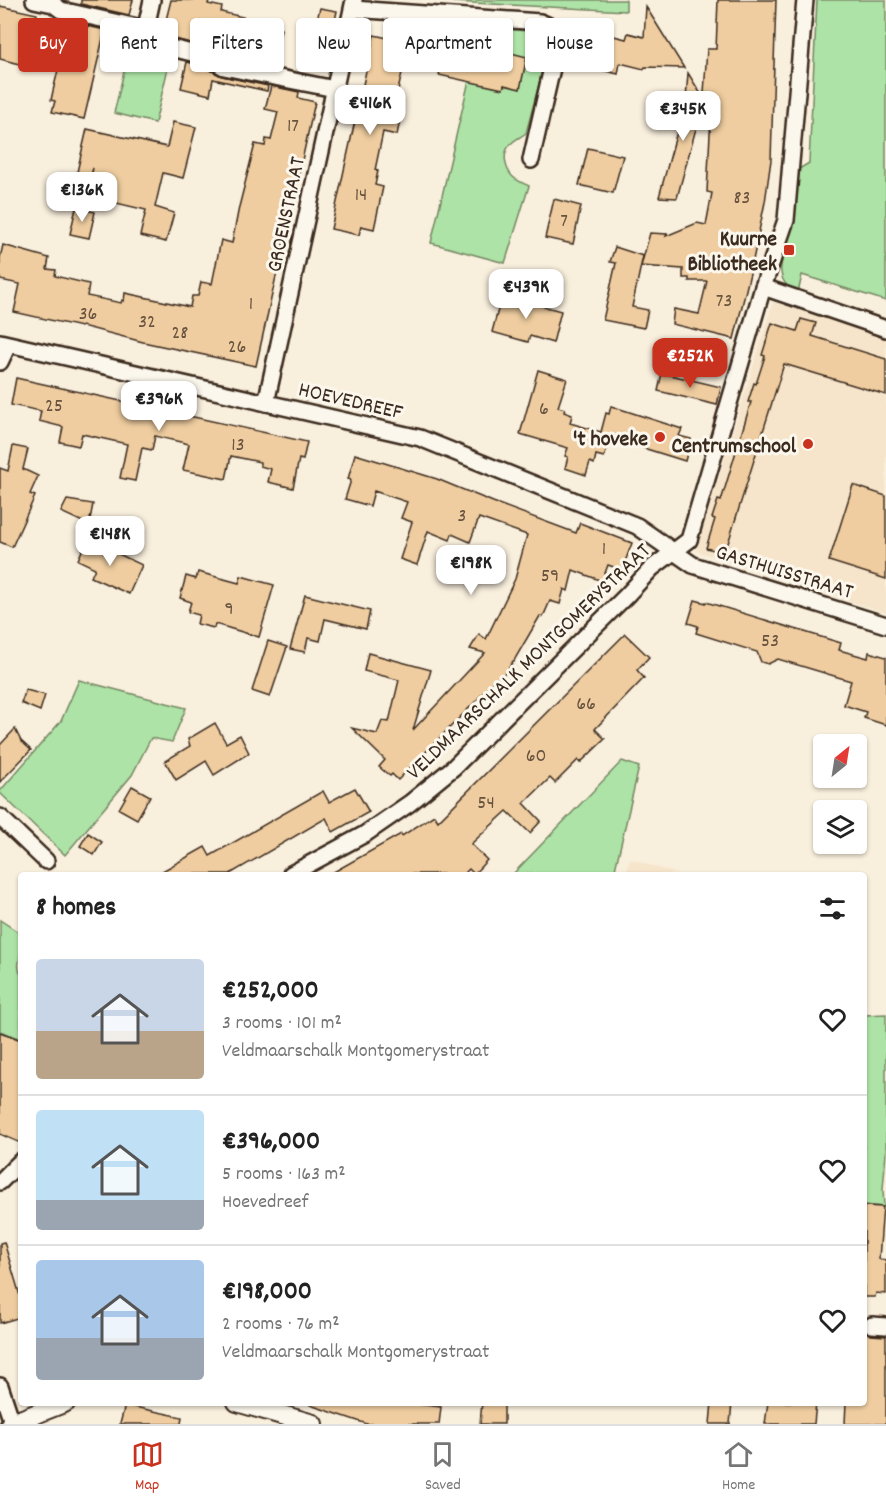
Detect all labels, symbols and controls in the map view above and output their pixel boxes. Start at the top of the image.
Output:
chip: Buy [18,18,88,72]
chip: Rent [100,18,178,72]
chip: Filters [190,18,284,72]
chip: New [296,18,371,72]
chip: Apartment [383,18,513,72]
chip: House [525,18,614,72]
pin: €416K [328,85,412,136]
text: €416K [349,90,391,118]
pin: €345K [641,91,725,142]
text: €345K [660,96,706,124]
house number: 17 [287,113,299,141]
street label: GROENSTRAAT [260,154,315,275]
pin: €136K [40,172,124,223]
text: €136K [60,177,104,205]
house number: 14 [355,182,367,210]
house number: 83 [734,185,750,213]
house number: 7 [560,208,568,236]
place label: Kuurne Bibliotheek [687,225,777,281]
marker: Kuurne Bibliotheek [782,243,796,257]
pin: €439K [484,269,568,320]
text: €439K [503,274,549,302]
house number: 73 [716,288,732,316]
house number: 1 [249,291,253,319]
house number: 36 [79,301,97,329]
house number: 32 [138,309,156,337]
house number: 28 [172,320,188,348]
house number: 26 [228,334,246,362]
pin: €252K [648,338,732,389]
text: €252K [666,343,714,371]
street label: HOEVEDREEF [295,375,406,430]
pin: €396K [117,381,201,432]
text: €396K [135,386,183,414]
house number: 25 [45,393,63,421]
house number: 6 [539,396,549,424]
place label: 't hoveke [573,425,648,456]
marker: 't hoveke [653,430,667,444]
house number: 13 [231,432,245,460]
place label: Centrumschool [671,432,797,463]
marker: Centrumschool [801,437,815,451]
house number: 3 [458,503,466,531]
pin: €148K [68,516,152,567]
text: €148K [89,521,131,549]
house number: 1 [602,536,606,564]
street label: VELDMAARSCHALK MONTGOMERYSTRAAT [400,537,659,788]
street label: GASTHUISSTRAAT [712,538,857,609]
pin: €198K [429,545,513,596]
text: €198K [450,550,492,578]
house number: 59 [541,563,559,591]
house number: 9 [224,596,234,624]
house number: 53 [761,628,779,656]
house number: 66 [576,691,596,719]
north arrow [813,734,867,788]
map controls [813,734,867,854]
house number: 60 [526,743,546,771]
house number: 54 [477,790,495,818]
button: layers [813,800,867,854]
text: 8 homes [36,890,116,927]
icon: filters [816,892,849,925]
text: €252,000 [222,973,319,1010]
icon: home [84,983,156,1055]
icon: heart [816,1003,849,1036]
text: 3 rooms · 101 m² [222,1010,342,1038]
text: Veldmaarschalk Montgomerystraat [222,1038,489,1066]
text: €396,000 [222,1124,320,1161]
icon: home [84,1134,156,1206]
icon: heart [816,1154,849,1187]
text: 5 rooms · 163 m² [222,1161,346,1189]
text: Hoevedreef [222,1189,309,1217]
text: €198,000 [222,1274,312,1311]
icon: home [84,1284,156,1356]
icon: heart [816,1304,849,1337]
text: 2 rooms · 76 m² [222,1311,340,1339]
text: Veldmaarschalk Montgomerystraat [222,1339,489,1367]
tab: Map [131,1438,164,1497]
tab: Saved [425,1438,461,1497]
tab: Home [722,1438,755,1497]

